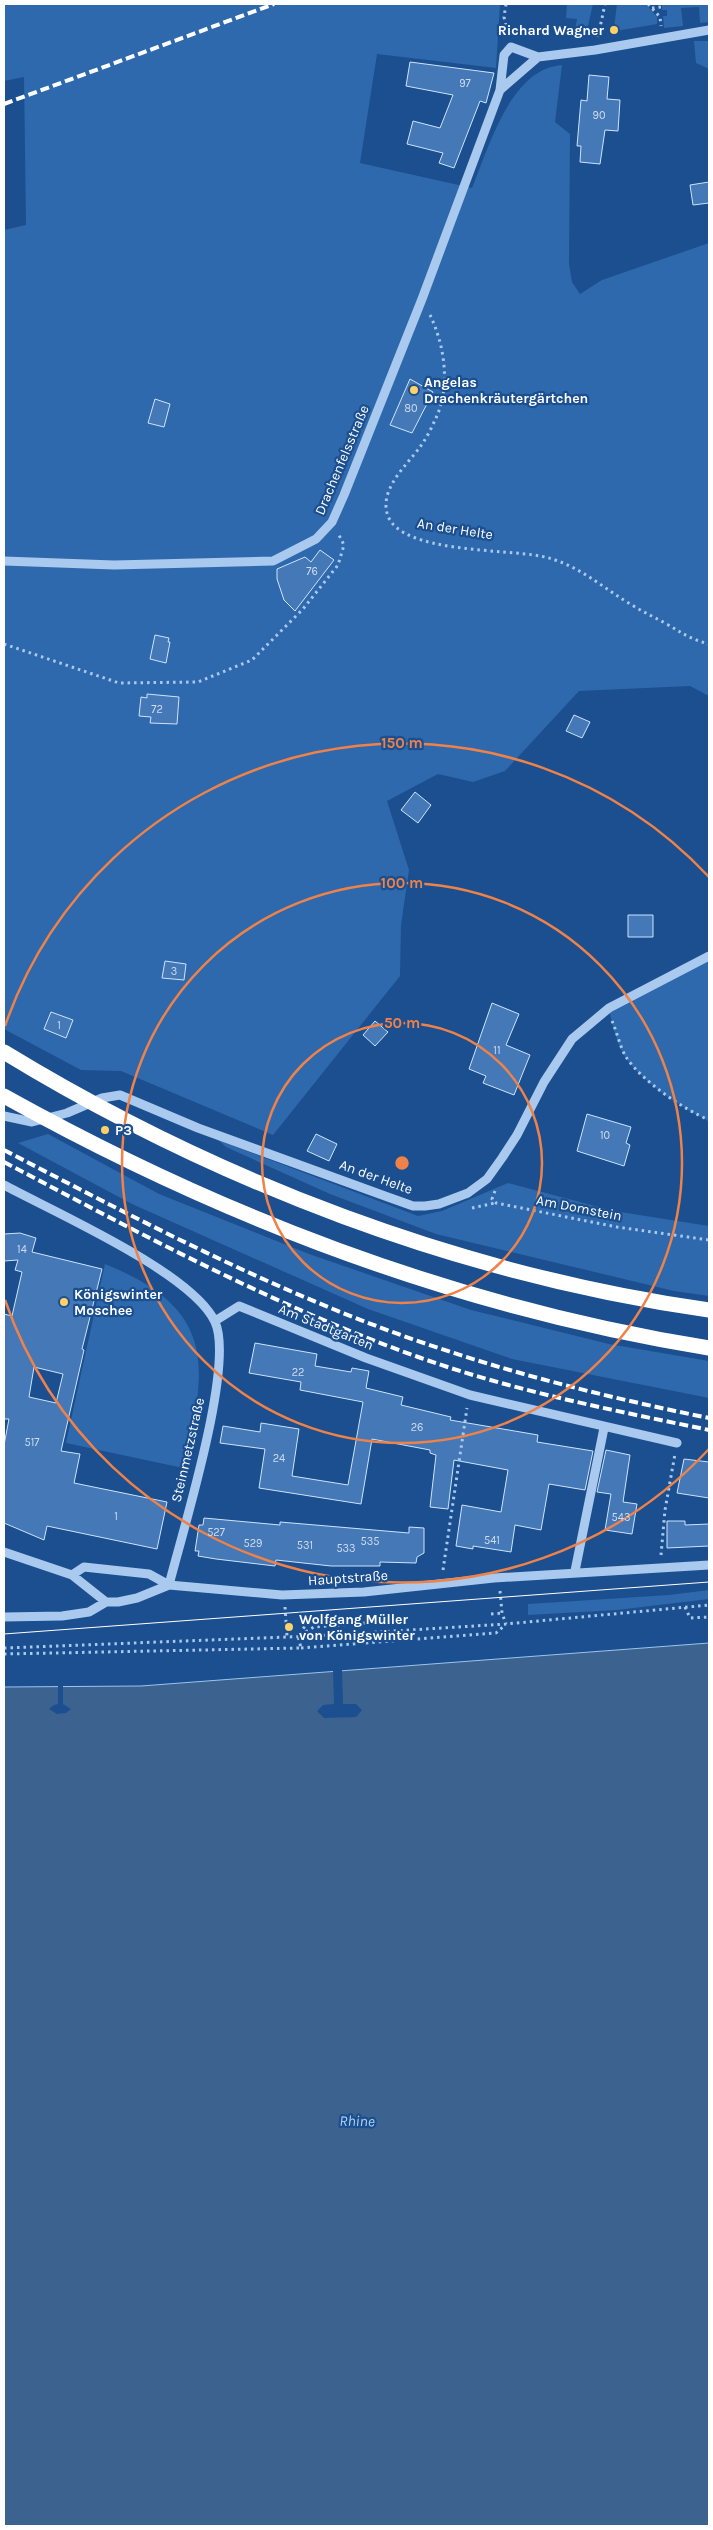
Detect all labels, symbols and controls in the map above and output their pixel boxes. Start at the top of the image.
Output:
place label: Richard Wagner [498,22,604,39]
marker: Richard Wagner [608,24,620,36]
house number: 97 [459,77,471,90]
house number: 90 [593,109,605,122]
place label: Angelas Drachenkräutergärtchen [424,374,588,407]
marker: Angelas Drachenkräutergärtchen [408,384,420,396]
street label: Drachenfelsstraße [311,402,373,518]
house number: 80 [404,402,418,415]
street label: An der Helte [416,515,494,543]
house number: 76 [306,565,318,578]
house number: 72 [151,703,163,716]
text: 150 m [381,734,423,752]
text: 100 m [381,874,423,892]
house number: 3 [171,965,177,978]
text: 50 m [384,1014,420,1032]
house number: 1 [57,1019,61,1032]
house number: 11 [493,1044,501,1057]
place label: P3 [115,1122,132,1139]
marker: P3 [99,1124,111,1136]
house number: 10 [600,1129,610,1142]
centre of rings [393,1154,411,1172]
street label: An der Helte [337,1156,415,1198]
street label: Am Domstein [535,1191,623,1225]
house number: 14 [17,1243,27,1256]
place label: Königswinter Moschee [74,1286,163,1319]
marker: Königswinter Moschee [58,1296,70,1308]
street label: Am Stadtgarten [276,1300,376,1354]
house number: 22 [292,1366,304,1379]
street label: Steinmetzstraße [168,1396,208,1504]
house number: 26 [411,1421,423,1434]
house number: 517 [24,1436,40,1449]
house number: 24 [273,1452,285,1465]
house number: 1 [114,1510,118,1523]
house number: 543 [612,1511,630,1524]
house number: 527 [207,1526,225,1539]
house number: 541 [484,1534,500,1547]
house number: 535 [361,1535,379,1548]
house number: 529 [244,1537,262,1550]
house number: 531 [297,1539,313,1552]
house number: 533 [336,1542,356,1555]
street label: Hauptstraße [307,1567,389,1589]
place label: Wolfgang Müller von Königswinter [299,1611,415,1644]
marker: Wolfgang Müller von Königswinter [283,1621,295,1633]
water label: Rhine [339,2112,375,2130]

